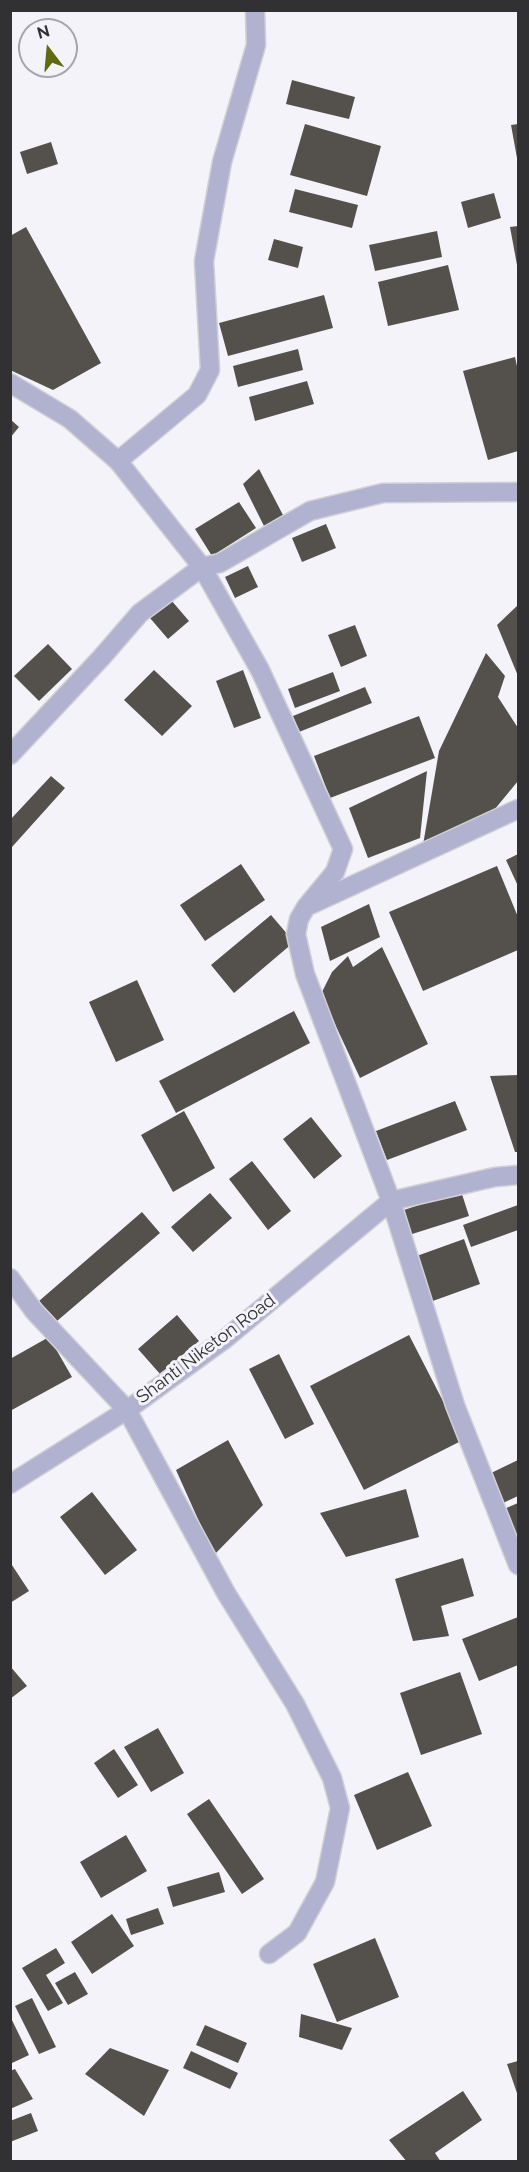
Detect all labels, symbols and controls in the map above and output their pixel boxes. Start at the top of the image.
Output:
north arrow [18,18,78,78]
text: N [35,21,52,43]
street label: Shanti Niketon Road [132,1290,280,1408]

